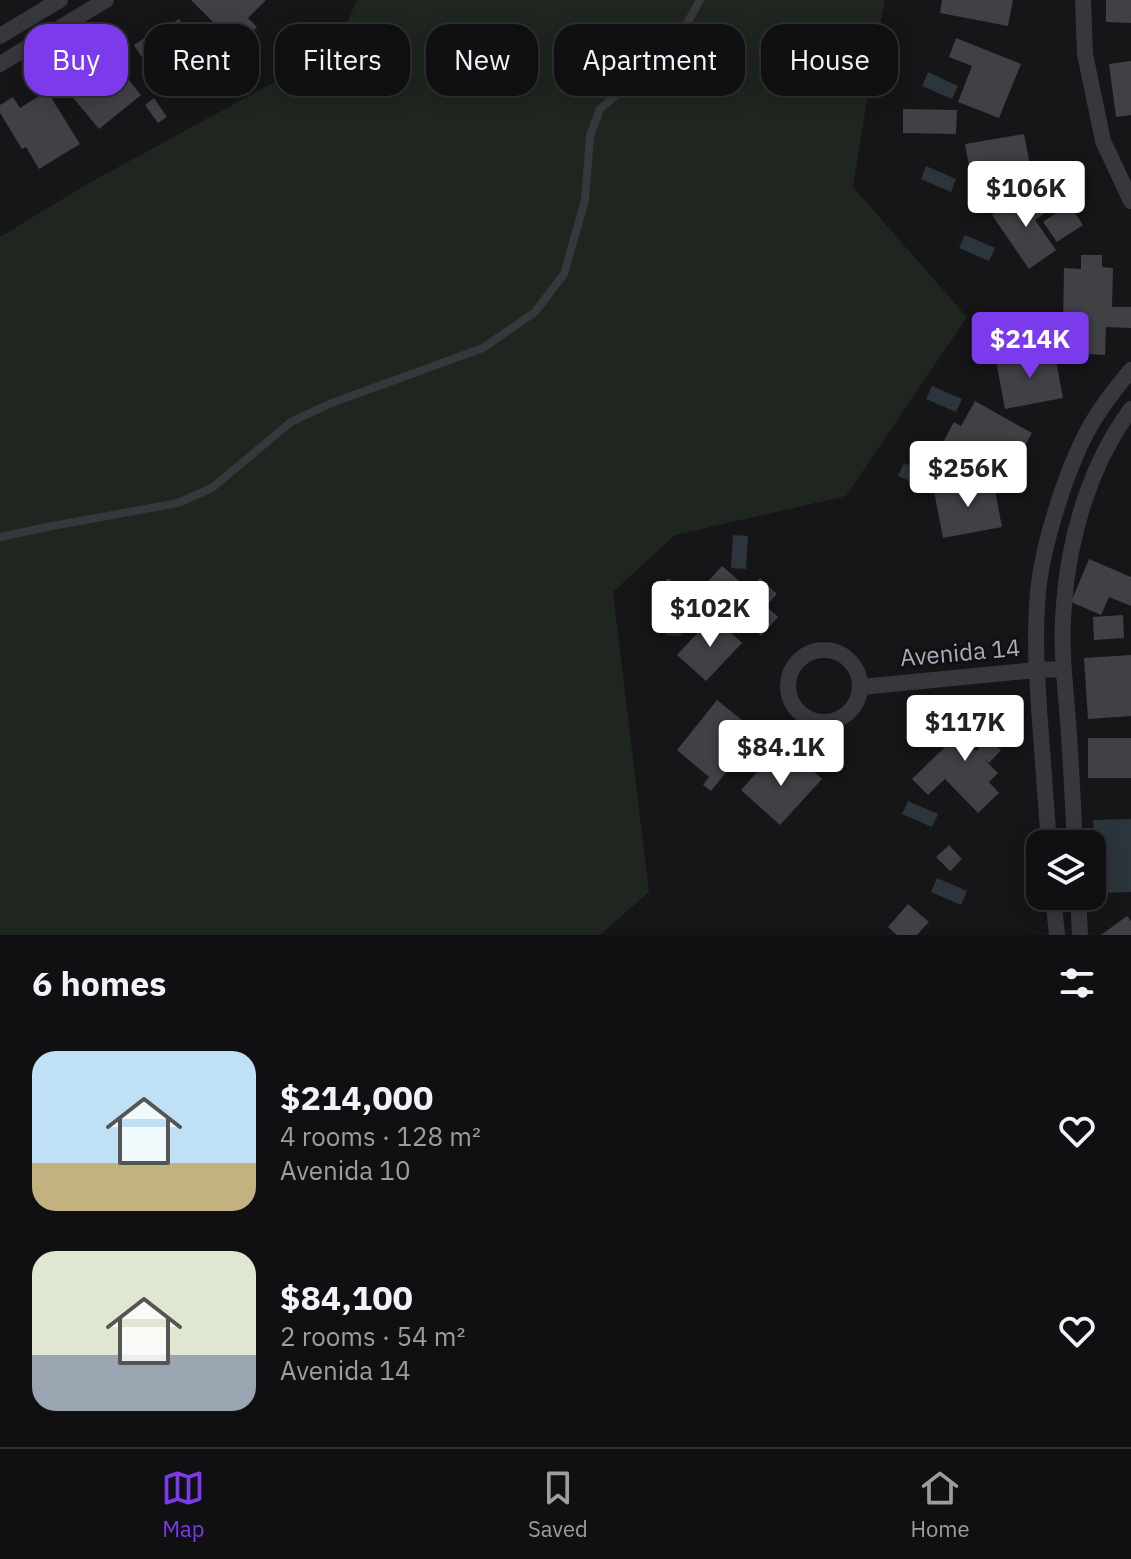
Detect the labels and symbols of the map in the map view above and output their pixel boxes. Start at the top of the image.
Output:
pin: $106K [970,161,1082,229]
pin: $214K [974,312,1086,380]
pin: $256K [912,441,1024,509]
pin: $102K [654,581,766,649]
street label: Avenida 14 [898,631,1021,673]
pin: $117K [909,695,1021,763]
pin: $84.1K [716,720,846,788]

